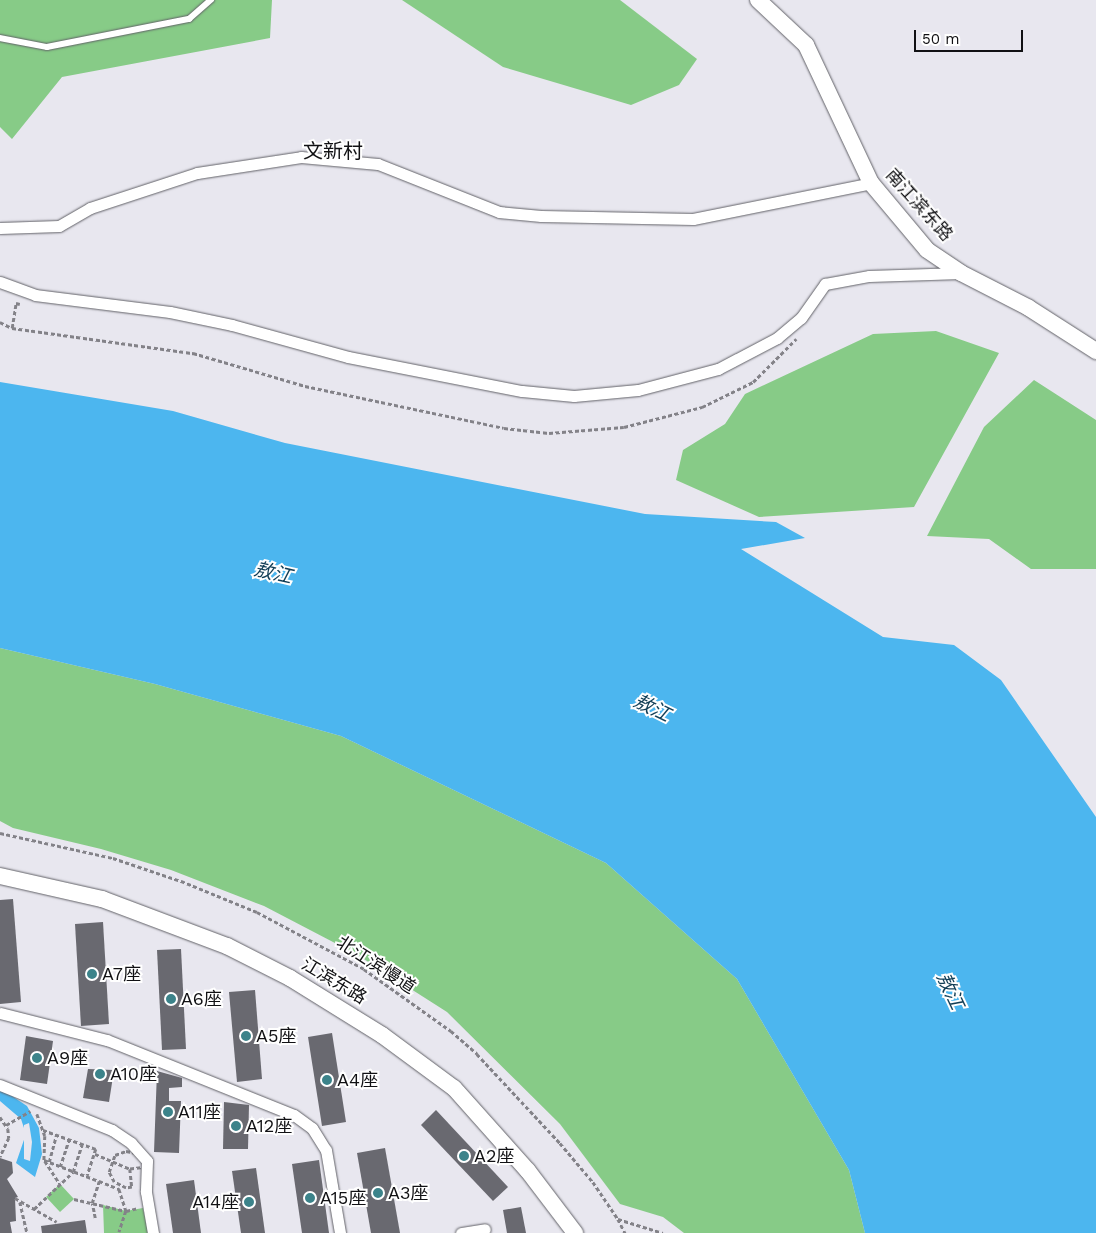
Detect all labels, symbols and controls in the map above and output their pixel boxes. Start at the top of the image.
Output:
scale bar [916,20,1025,52]
text: 50 m [922,30,959,48]
district label: 文新村 [303,139,363,163]
street label: 南江滨东路 [881,164,957,246]
water label: 敖江 [252,558,294,588]
water label: 敖江 [630,689,674,727]
street label: 北江滨慢道 [332,931,420,999]
street label: 江滨东路 [298,953,370,1009]
place label: A7座 [102,963,141,985]
marker: A7座 [86,968,98,980]
water label: 敖江 [932,969,968,1013]
place label: A6座 [181,988,222,1010]
marker: A6座 [165,993,177,1005]
place label: A5座 [256,1025,296,1047]
marker: A5座 [240,1030,252,1042]
place label: A9座 [47,1047,88,1069]
marker: A9座 [31,1052,43,1064]
place label: A10座 [110,1063,157,1085]
marker: A10座 [94,1068,106,1080]
place label: A4座 [337,1069,378,1091]
marker: A4座 [321,1074,333,1086]
place label: A11座 [178,1101,221,1123]
marker: A11座 [162,1106,174,1118]
place label: A12座 [246,1115,292,1137]
marker: A12座 [230,1120,242,1132]
place label: A2座 [474,1145,514,1167]
marker: A2座 [458,1150,470,1162]
place label: A3座 [388,1182,428,1204]
place label: A15座 [320,1187,366,1209]
marker: A3座 [372,1187,384,1199]
place label: A14座 [192,1191,239,1213]
marker: A15座 [304,1192,316,1204]
marker: A14座 [243,1196,255,1208]

